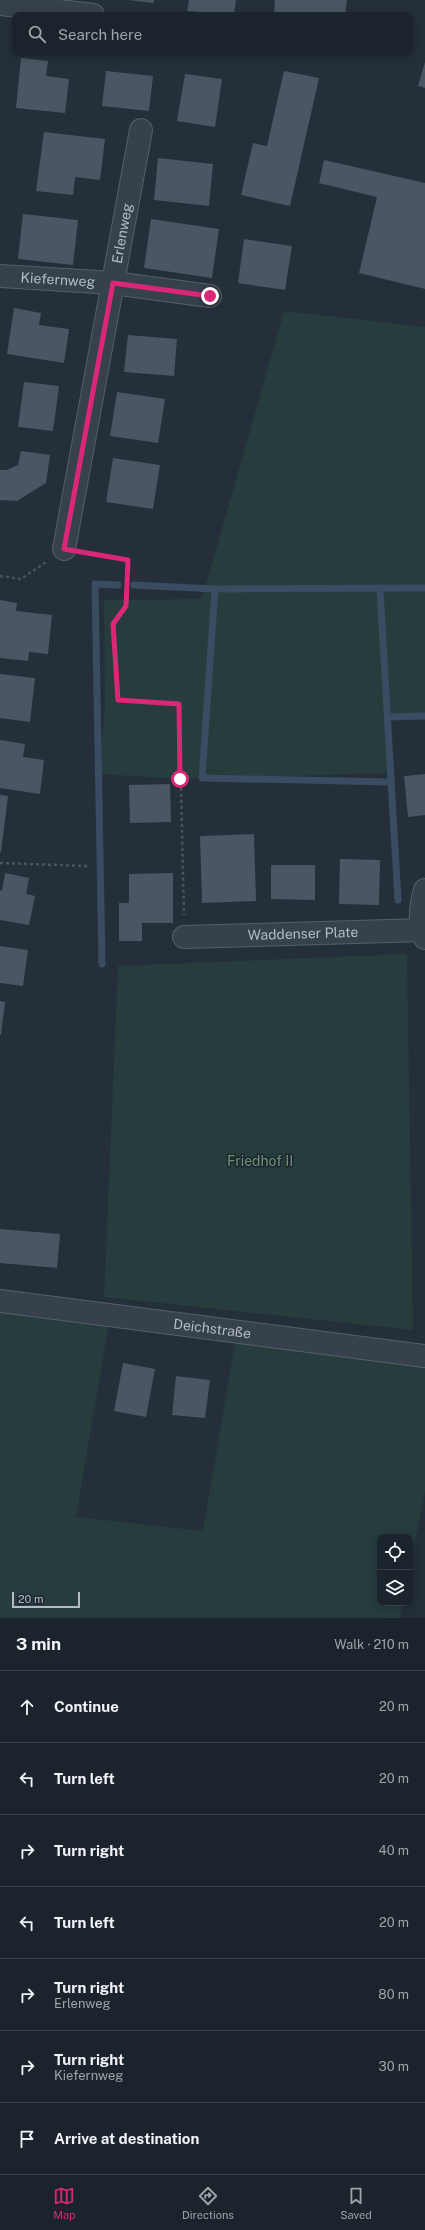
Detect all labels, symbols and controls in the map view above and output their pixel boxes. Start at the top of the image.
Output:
search box [12,12,413,56]
icon: search [26,23,48,45]
text: Search here [58,26,142,43]
street label: Erlenweg [109,202,135,265]
street label: Kiefernweg [20,269,96,290]
route end [201,287,219,305]
route start [171,770,189,788]
street label: Waddenser Plate [247,924,359,943]
park label: Friedhof II [227,1153,293,1169]
street label: Deichstraße [172,1316,252,1341]
map controls [377,1534,413,1606]
button: locate [377,1534,413,1570]
button: layers [377,1570,413,1606]
scale bar [12,1590,80,1609]
text: 20 m [18,1593,43,1605]
text: 3 min [16,1634,61,1654]
text: Walk · 210 m [334,1637,409,1652]
icon: ahead [16,1696,38,1718]
text: Continue [54,1698,119,1715]
text: 20 m [379,1699,409,1714]
icon: left [16,1768,38,1790]
text: Turn left [54,1770,115,1787]
text: 20 m [379,1771,409,1786]
icon: right [16,1840,38,1862]
text: Turn right [54,1842,124,1859]
text: 40 m [378,1843,409,1858]
icon: left [16,1912,38,1934]
text: Turn left [54,1914,115,1931]
text: 20 m [379,1915,409,1930]
text: Turn right [54,1979,124,1996]
icon: right [16,1984,38,2006]
text: 80 m [378,1987,409,2002]
text: Erlenweg [54,1996,111,2011]
text: Turn right [54,2051,124,2068]
icon: right [16,2056,38,2078]
text: 30 m [379,2059,409,2074]
text: Kiefernweg [54,2068,123,2083]
icon: arrive [16,2128,38,2150]
text: Arrive at destination [54,2130,199,2147]
tab: Map [53,2185,76,2221]
tab: Directions [182,2185,234,2221]
tab: Saved [340,2185,372,2221]

